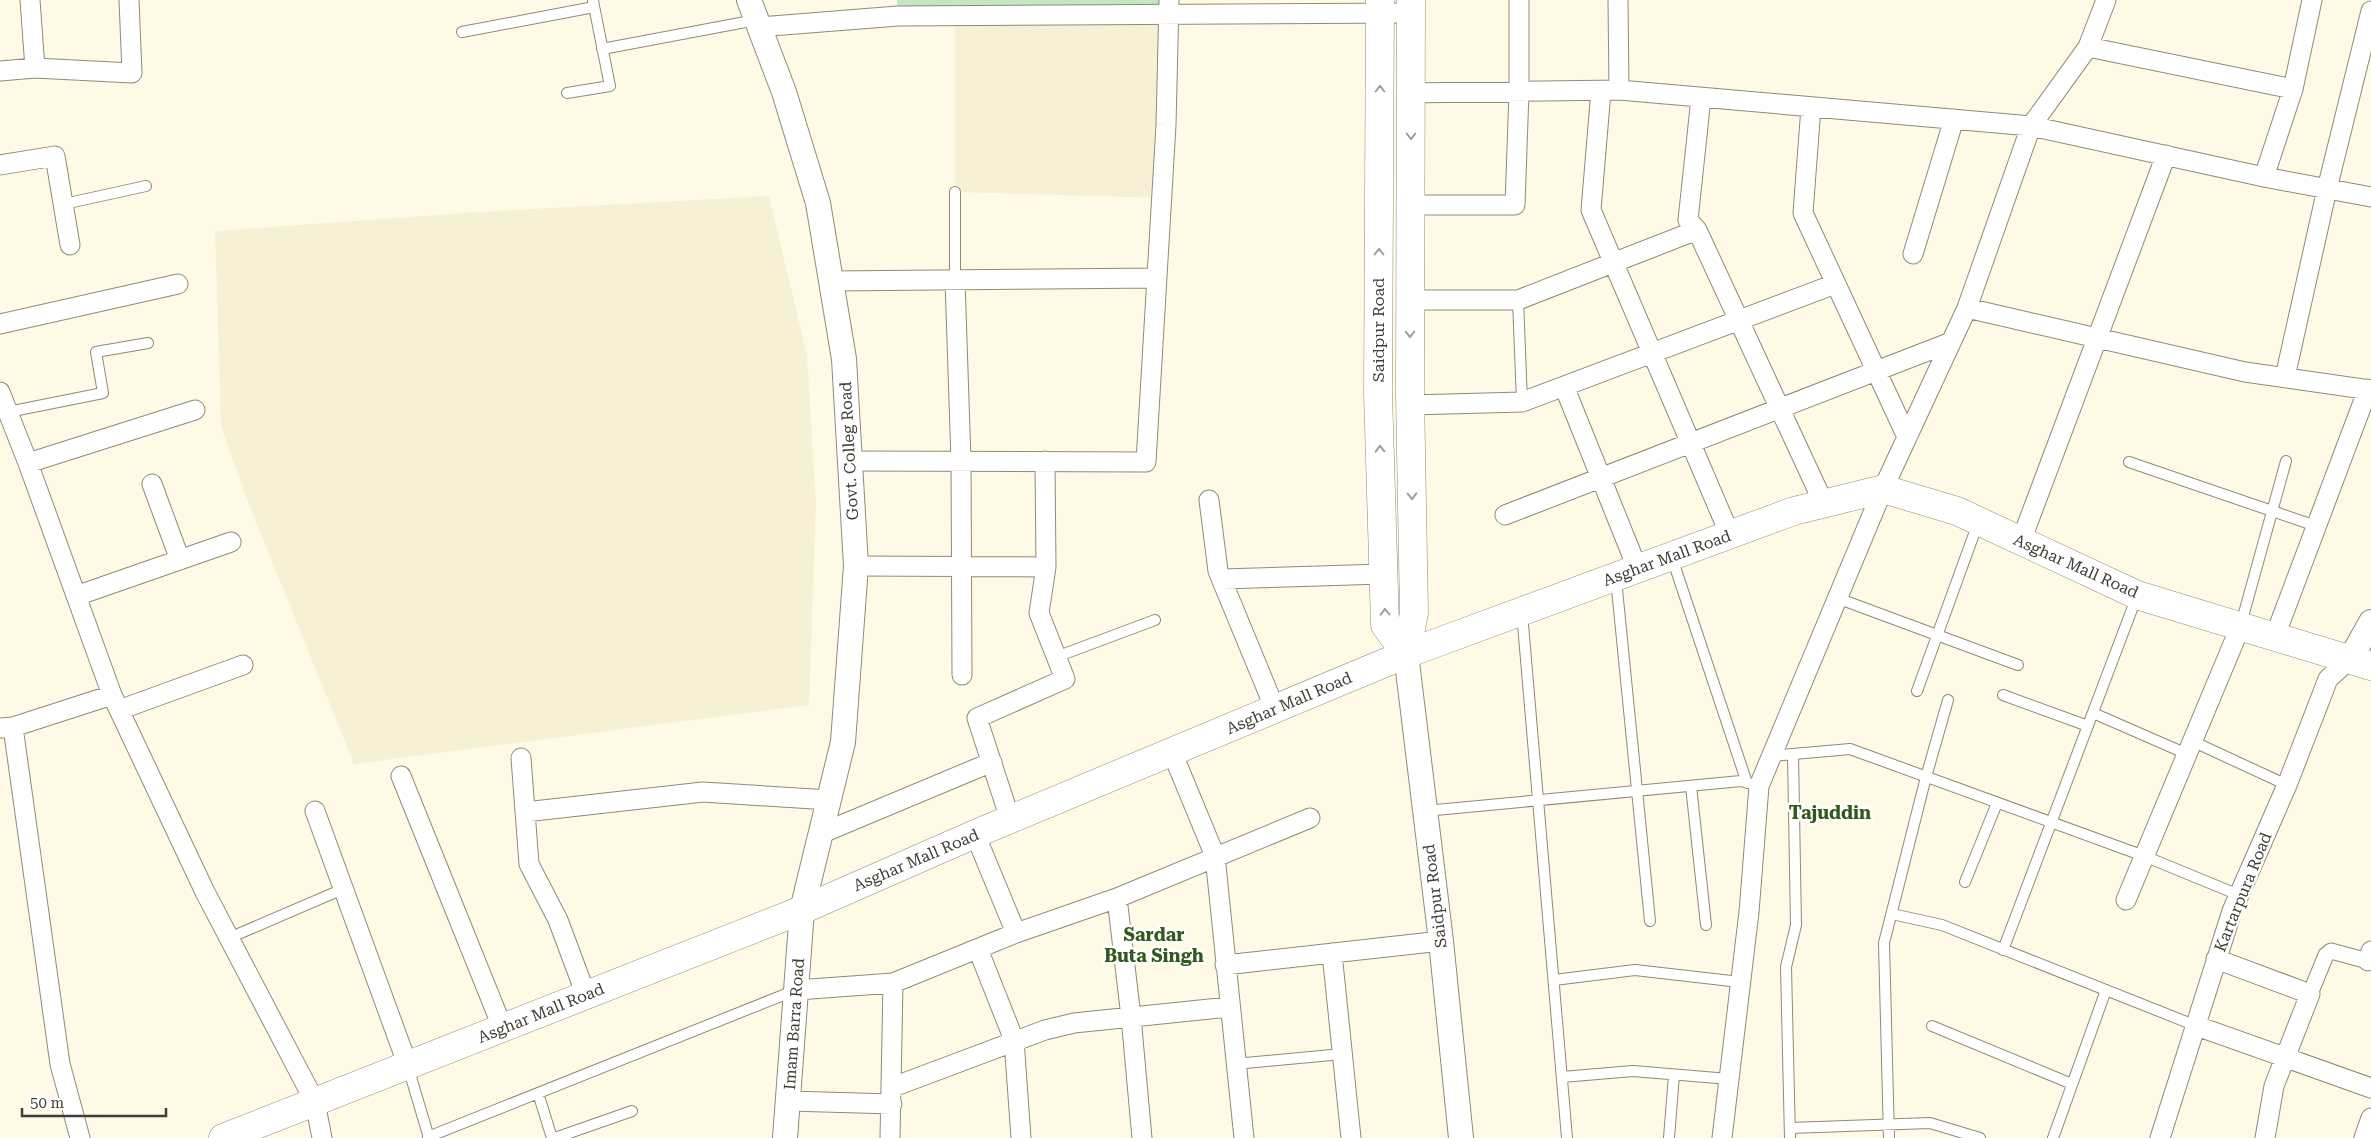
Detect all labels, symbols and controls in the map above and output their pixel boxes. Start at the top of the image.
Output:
one-way arrow [1374,85,1385,93]
one-way arrow [1406,132,1416,140]
one-way arrow [1374,248,1384,256]
street label: Saidpur Road [1369,278,1388,382]
one-way arrow [1405,330,1415,338]
street label: Govt. Colleg Road [836,381,862,521]
one-way arrow [1375,445,1385,453]
one-way arrow [1406,492,1417,500]
street label: Asghar Mall Road [1600,526,1734,590]
street label: Asghar Mall Road [2011,530,2141,602]
one-way arrow [1379,608,1390,616]
street label: Asghar Mall Road [1223,668,1355,738]
district label: Tajuddin [1789,802,1871,823]
street label: Asghar Mall Road [850,825,982,895]
street label: Kartarpura Road [2210,830,2276,954]
street label: Saidpur Road [1419,843,1451,949]
district label: Sardar Buta Singh [1104,924,1204,966]
street label: Imam Barra Road [780,957,808,1091]
street label: Asghar Mall Road [475,979,607,1047]
scale bar [22,1086,166,1118]
text: 50 m [30,1094,65,1112]

